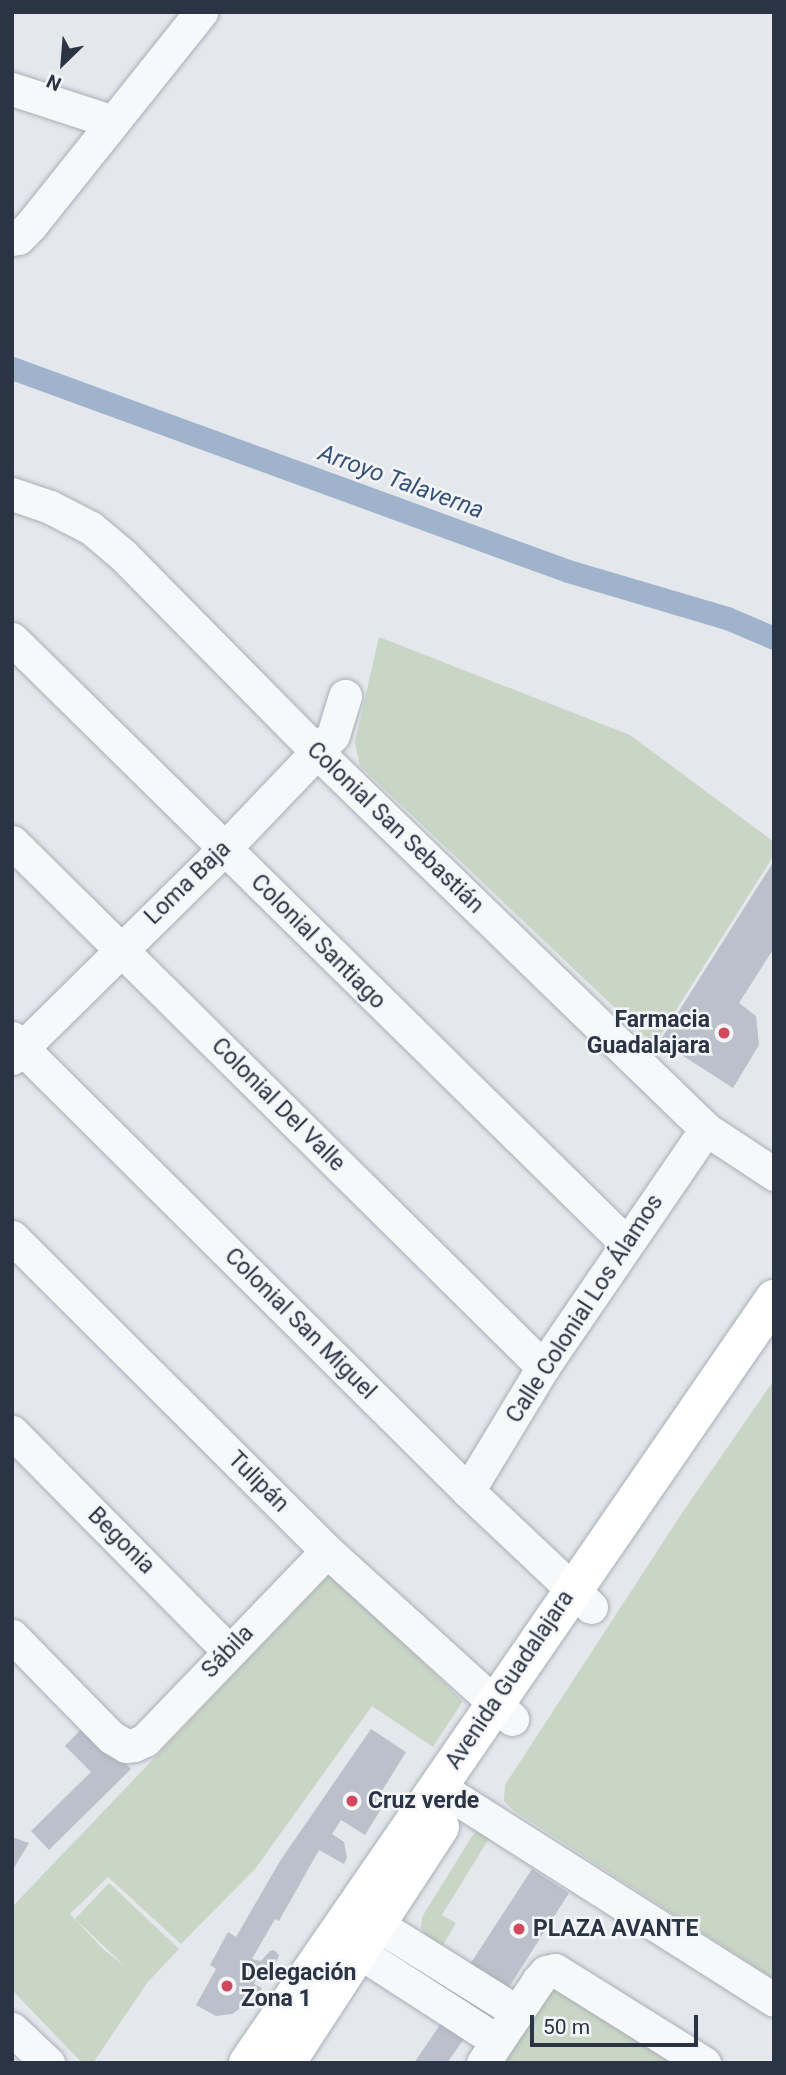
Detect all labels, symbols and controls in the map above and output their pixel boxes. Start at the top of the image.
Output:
north arrow [28,28,98,98]
text: N [43,69,65,96]
water label: Arroyo Talaverna [314,439,488,525]
street label: Colonial San Sebastián [301,736,489,920]
street label: Loma Baja [139,835,237,931]
street label: Colonial Santiago [245,869,391,1015]
place label: Farmacia Guadalajara [587,1006,710,1060]
marker: Farmacia Guadalajara [716,1025,732,1041]
street label: Colonial Del Valle [205,1032,351,1178]
street label: Calle Colonial Los Álamos [501,1190,669,1428]
street label: Colonial San Miguel [219,1243,381,1405]
street label: Tulipán [222,1446,294,1518]
street label: Begonia [82,1502,160,1580]
street label: Avenida Guadalajara [440,1585,580,1775]
street label: Sábila [196,1620,260,1684]
place label: Cruz verde [368,1787,479,1815]
marker: Cruz verde [342,1791,362,1811]
place label: PLAZA AVANTE [533,1915,698,1943]
marker: PLAZA AVANTE [511,1921,527,1937]
place label: Delegación Zona 1 [241,1959,356,2013]
marker: Delegación Zona 1 [219,1978,235,1994]
scale bar [534,2002,702,2046]
text: 50 m [543,2015,590,2039]

